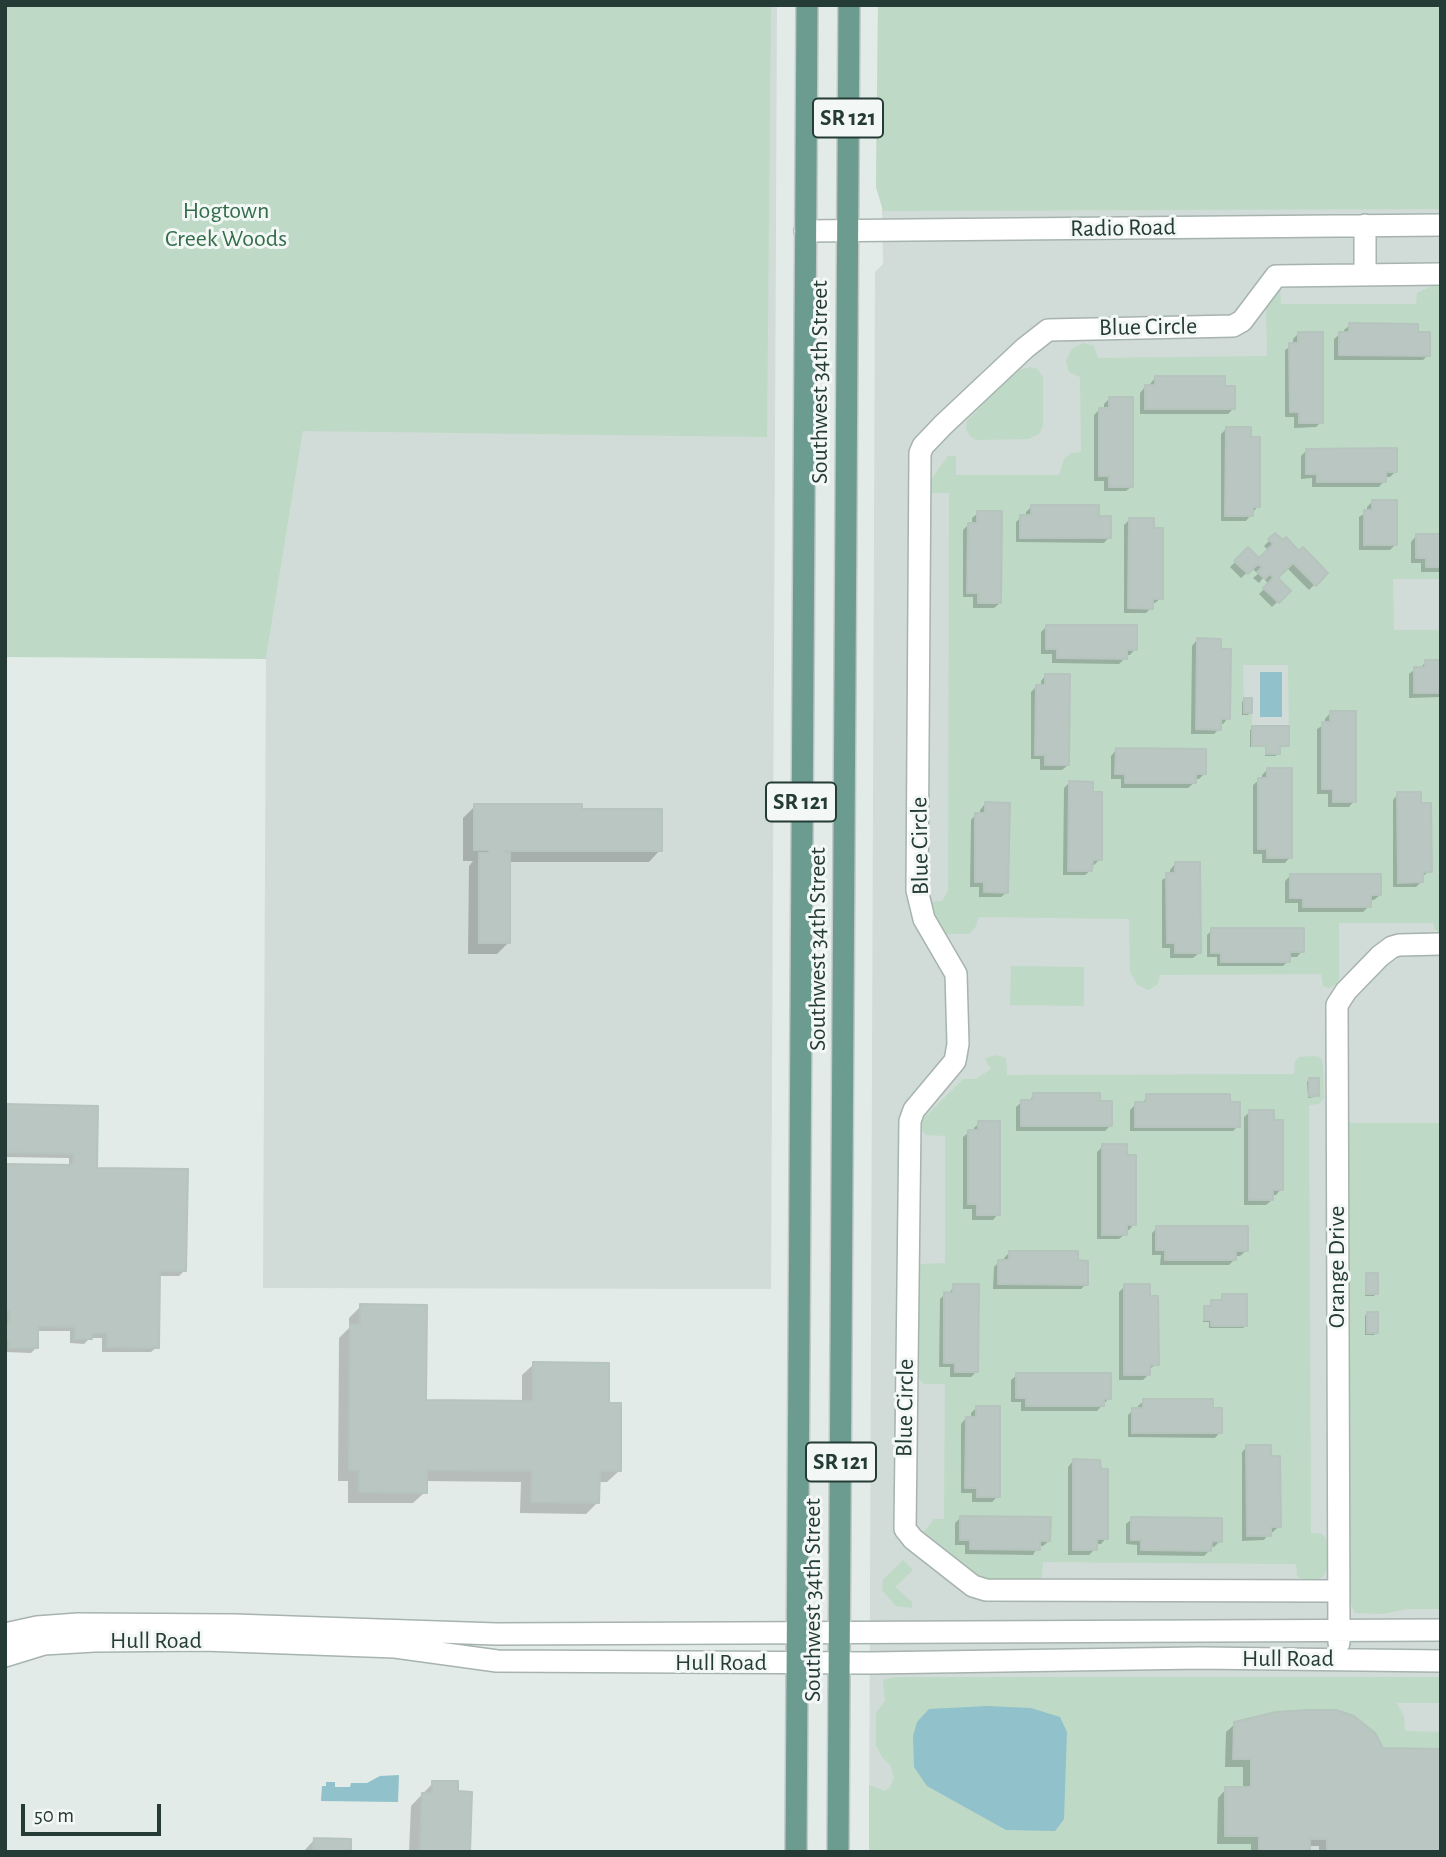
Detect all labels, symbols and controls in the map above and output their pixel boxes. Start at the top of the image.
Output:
road number: SR 121 [813,99,883,138]
park label: Hogtown Creek Woods [165,197,287,253]
street label: Radio Road [1070,213,1176,243]
street label: Southwest 34th Street [806,280,834,484]
street label: Blue Circle [1099,312,1197,342]
road number: SR 121 [766,782,836,822]
street label: Blue Circle [905,797,935,895]
street label: Southwest 34th Street [804,847,832,1051]
street label: Orange Drive [1323,1206,1351,1328]
street label: Blue Circle [890,1359,920,1457]
road number: SR 121 [806,1442,876,1482]
street label: Southwest 34th Street [799,1498,827,1702]
street label: Hull Road [110,1627,202,1655]
street label: Hull Road [1242,1645,1334,1673]
street label: Hull Road [675,1649,767,1677]
scale bar [24,1790,164,1834]
text: 50 m [34,1805,74,1826]

